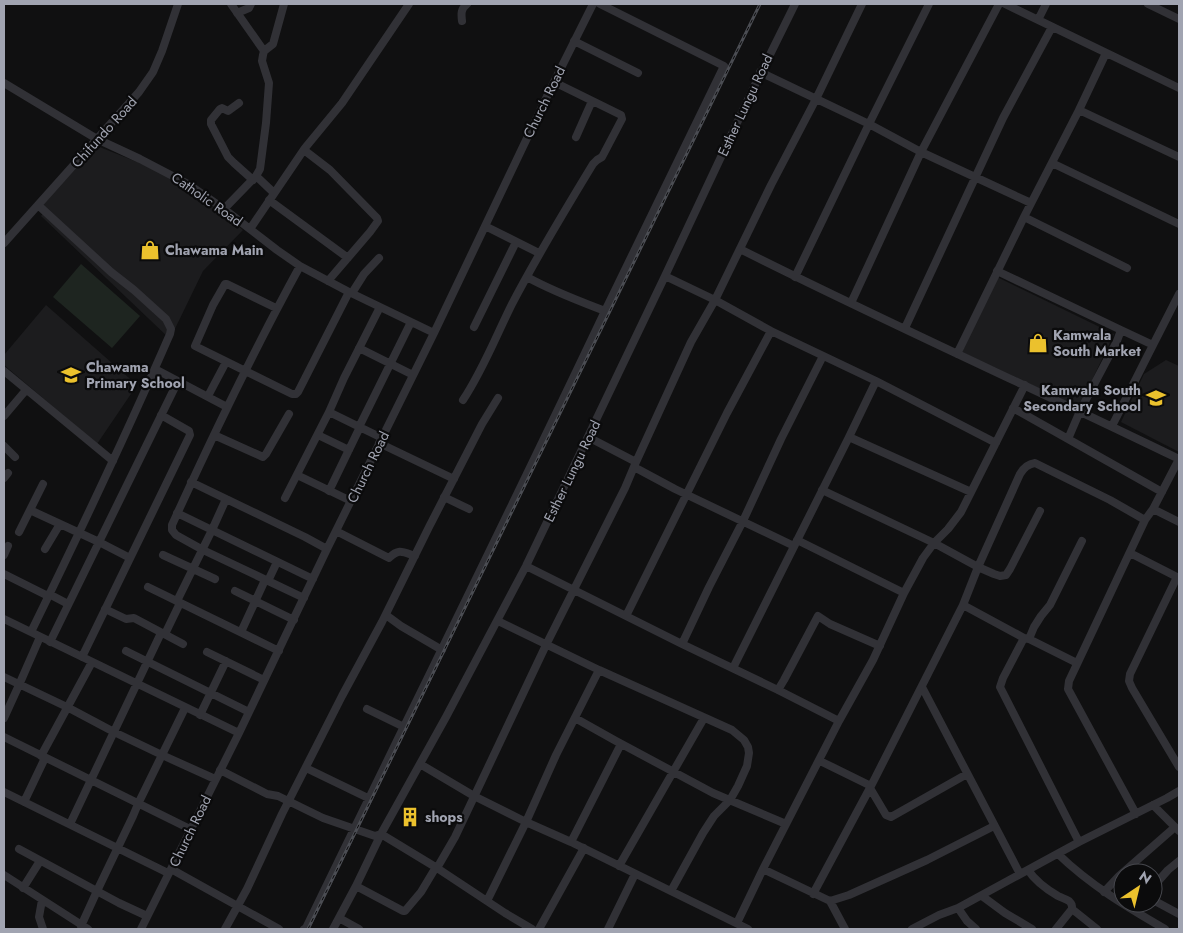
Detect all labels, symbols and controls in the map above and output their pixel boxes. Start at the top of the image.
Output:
street label: Esther Lungu Road [713,51,777,159]
street label: Church Road [518,63,570,141]
street label: Chifundo Road [67,92,141,172]
street label: Catholic Road [167,167,247,231]
shop icon: Chawama Main [139,239,161,261]
place label: Chawama Main [165,240,264,260]
place label: Kamwala South Market [1053,325,1141,361]
shop icon: Kamwala South Market [1027,332,1049,354]
place label: Chawama Primary School [86,357,185,393]
school or university icon: Chawama Primary School [60,364,82,386]
place label: Kamwala South Secondary School [1023,380,1141,416]
school or university icon: Kamwala South Secondary School [1145,387,1167,409]
street label: Esther Lungu Road [539,417,605,525]
street label: Church Road [342,428,394,506]
street label: Church Road [164,792,216,870]
building icon: shops [399,806,421,828]
place label: shops [425,807,463,827]
north arrow [1113,863,1163,913]
text: N [1135,866,1156,889]

